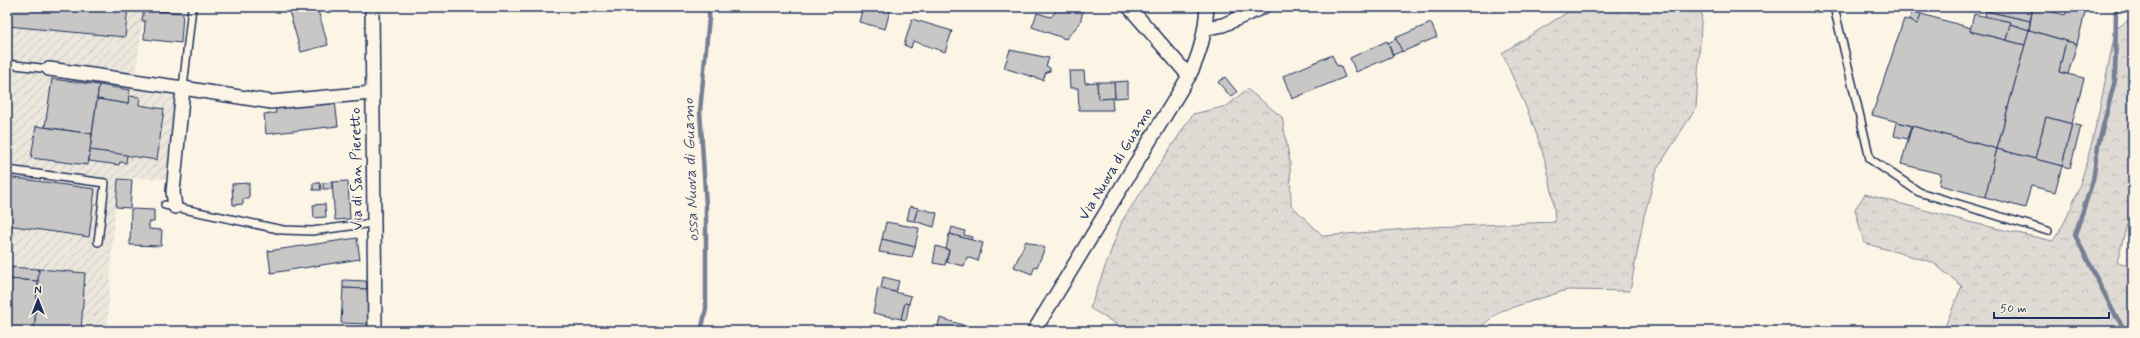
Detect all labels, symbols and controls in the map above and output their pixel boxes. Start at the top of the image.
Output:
water label: ossa Nuova di Guamo [678,98,704,242]
street label: Via Nuova di Guamo [1074,104,1158,224]
street label: Via di San Pieretto [346,107,368,231]
north arrow [18,280,58,320]
text: N [34,284,42,298]
scale bar [1994,294,2109,320]
text: 50 m [2000,301,2027,317]

